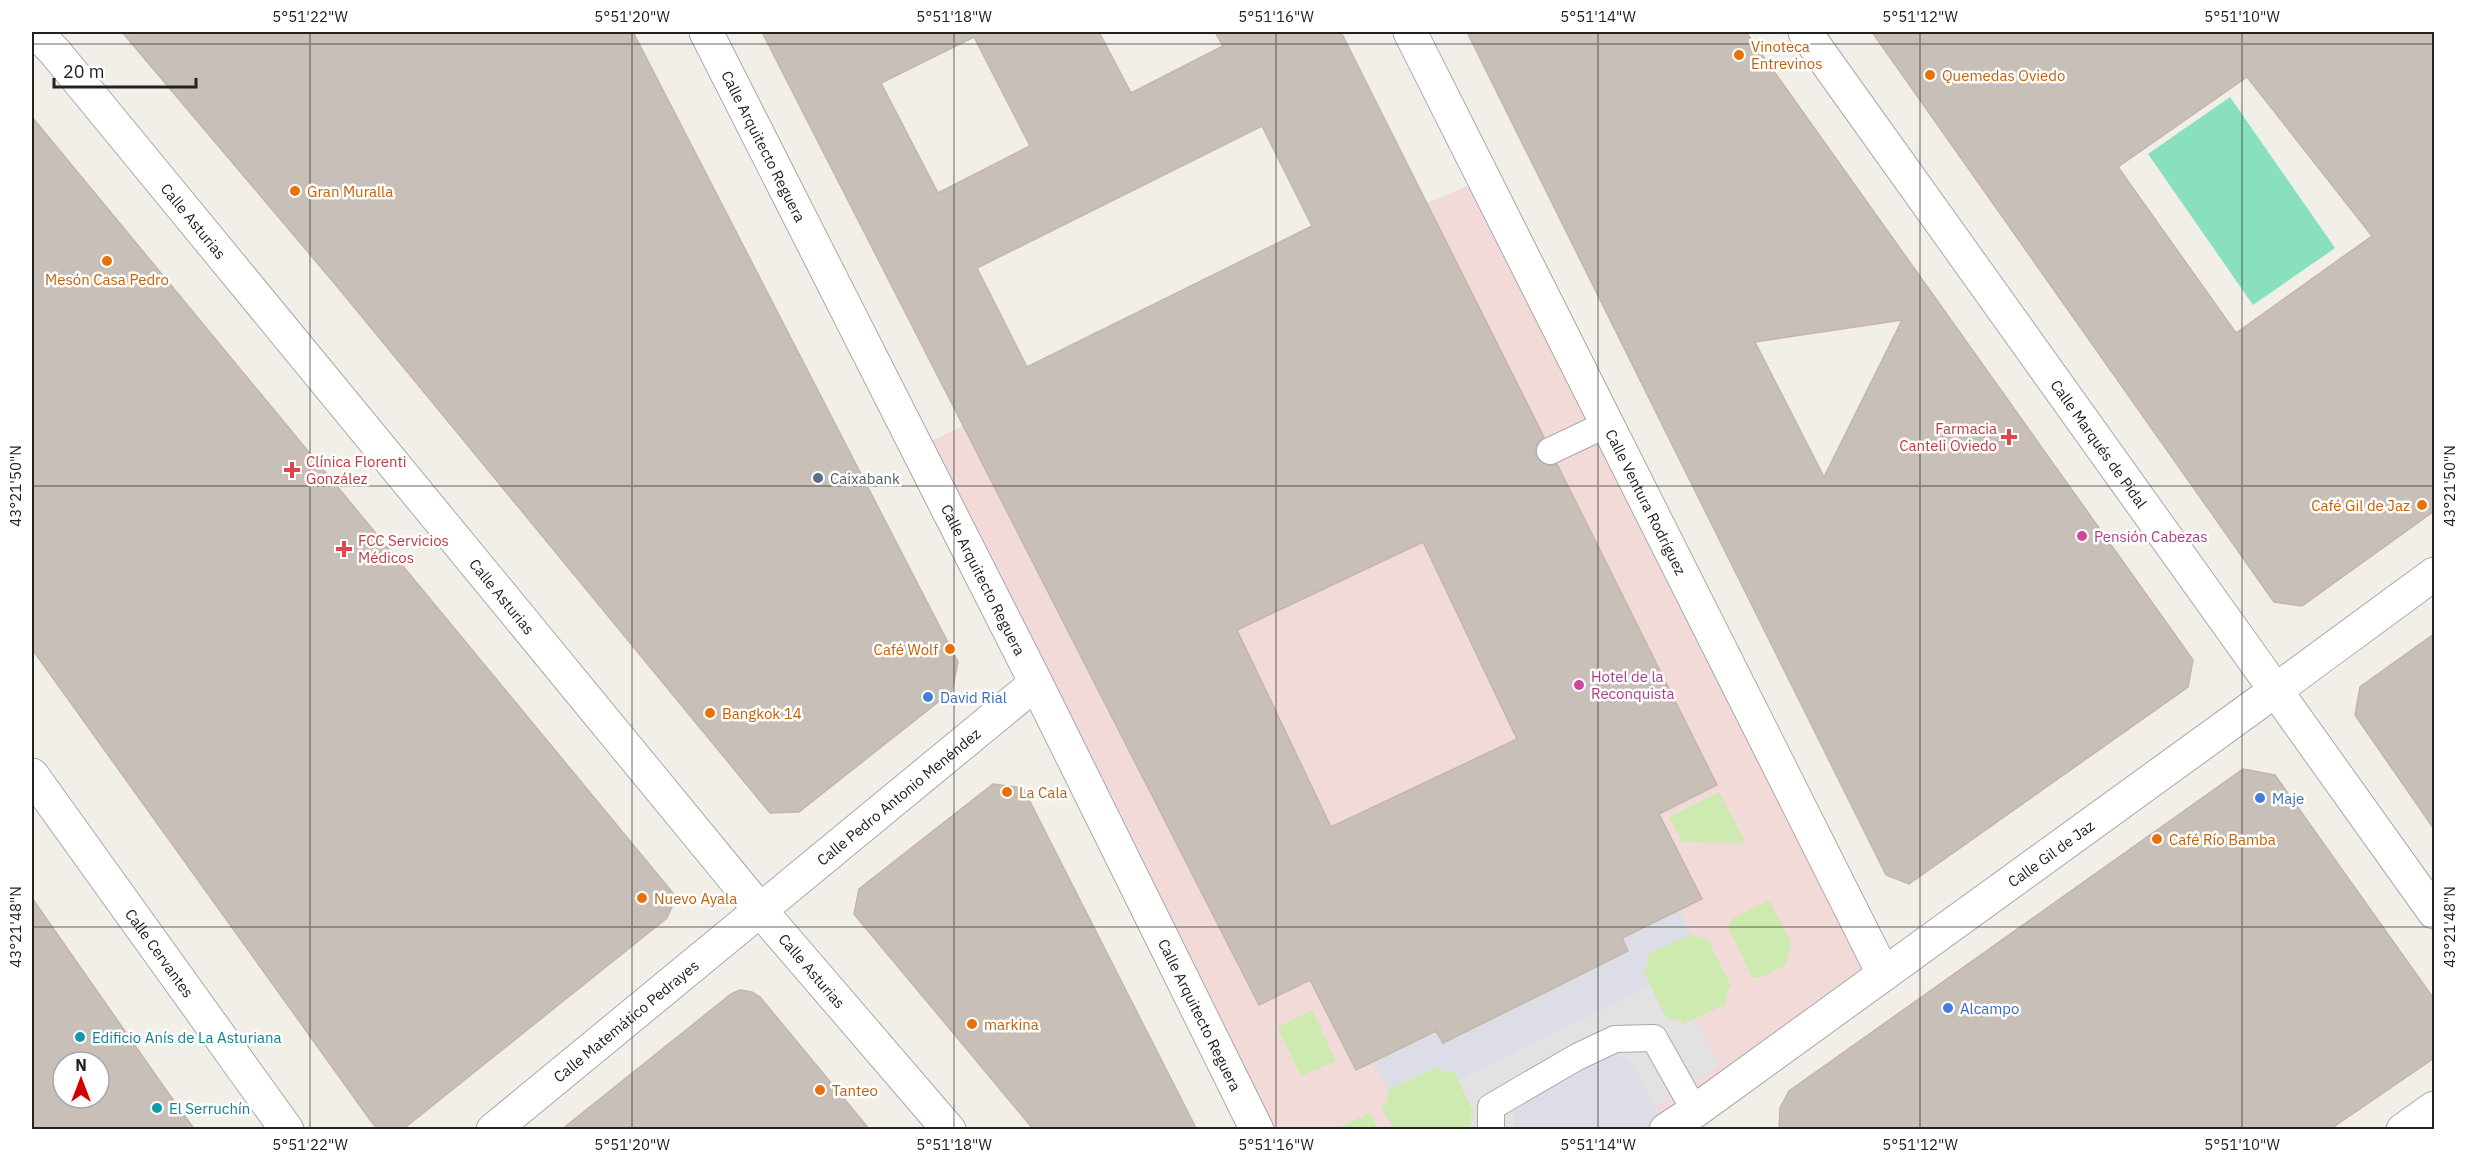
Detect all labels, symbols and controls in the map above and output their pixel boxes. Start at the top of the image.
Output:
text: 5°51'22"W [272,7,348,26]
text: 5°51'20"W [594,7,670,26]
text: 5°51'18"W [916,7,992,26]
text: 5°51'16"W [1238,7,1314,26]
text: 5°51'14"W [1560,7,1636,26]
text: 5°51'12"W [1882,7,1958,26]
text: 5°51'10"W [2204,7,2280,26]
place label: Vinoteca Entrevinos [1751,37,1822,73]
marker: Vinoteca Entrevinos [1732,48,1746,62]
scale bar [54,51,196,89]
text: 20 m [63,60,105,83]
place label: Quemedas Oviedo [1942,66,2065,85]
street label: Calle Arquitecto Reguera [718,67,810,225]
marker: Quemedas Oviedo [1923,68,1937,82]
street label: Calle Asturias [157,179,230,263]
place label: Gran Muralla [307,182,393,201]
marker: Gran Muralla [288,184,302,198]
marker: Mesón Casa Pedro [100,254,114,268]
place label: Mesón Casa Pedro [45,270,169,289]
street label: Calle Marqués de Pidal [2047,376,2152,512]
place label: Farmacia Canteli Oviedo [1899,419,1997,455]
street label: Calle Ventura Rodríguez [1602,426,1691,578]
marker: Farmacia Canteli Oviedo [2002,430,2016,444]
text: 43°21'50"N [6,445,25,527]
text: 43°21'50"N [2440,445,2459,527]
place label: Clínica Florenti González [306,452,407,488]
marker: Clínica Florenti González [283,461,301,479]
place label: Caixabank [830,469,900,488]
marker: Caixabank [811,471,825,485]
place label: Café Gil de Jaz [2311,496,2410,515]
marker: Café Gil de Jaz [2415,498,2429,512]
street label: Calle Arquitecto Reguera [937,501,1030,659]
place label: Pensión Cabezas [2094,527,2208,546]
marker: Pensión Cabezas [2075,529,2089,543]
place label: FCC Servicios Médicos [358,531,449,567]
marker: FCC Servicios Médicos [335,540,353,558]
street label: Calle Asturias [466,554,539,638]
place label: Café Wolf [874,640,938,659]
marker: Café Wolf [943,642,957,656]
place label: Hotel de la Reconquista [1591,667,1674,703]
marker: Hotel de la Reconquista [1572,678,1586,692]
place label: David Rial [940,688,1007,707]
marker: David Rial [921,690,935,704]
place label: Bangkok 14 [722,704,802,723]
marker: Bangkok 14 [703,706,717,720]
street label: Calle Pedro Antonio Menéndez [813,724,984,869]
place label: La Cala [1019,783,1067,802]
marker: La Cala [1000,785,1014,799]
place label: Maje [2272,789,2304,808]
marker: Maje [2253,791,2267,805]
street label: Calle Gil de Jaz [2004,816,2098,891]
place label: Café Río Bamba [2169,830,2276,849]
marker: Café Río Bamba [2150,832,2164,846]
text: 43°21'48"N [6,886,25,968]
text: 43°21'48"N [2440,886,2459,968]
place label: Nuevo Ayala [654,889,737,908]
marker: Nuevo Ayala [635,891,649,905]
street label: Calle Cervantes [121,905,198,1001]
street label: Calle Asturias [775,929,849,1012]
street label: Calle Arquitecto Reguera [1154,936,1246,1094]
street label: Calle Matemático Pedrayes [549,955,702,1086]
place label: Alcampo [1960,999,2019,1018]
marker: Alcampo [1941,1001,1955,1015]
place label: markina [984,1015,1039,1034]
marker: markina [965,1017,979,1031]
place label: Edificio Anís de La Asturiana [92,1028,281,1047]
marker: Edificio Anís de La Asturiana [73,1030,87,1044]
north arrow [51,1050,111,1110]
text: N [75,1055,87,1075]
place label: Tanteo [832,1081,878,1100]
marker: Tanteo [813,1083,827,1097]
place label: El Serruchín [169,1099,250,1118]
marker: El Serruchín [150,1101,164,1115]
text: 5°51'22"W [272,1135,348,1154]
text: 5°51'20"W [594,1135,670,1154]
text: 5°51'18"W [916,1135,992,1154]
text: 5°51'16"W [1238,1135,1314,1154]
text: 5°51'14"W [1560,1135,1636,1154]
text: 5°51'12"W [1882,1135,1958,1154]
text: 5°51'10"W [2204,1135,2280,1154]

